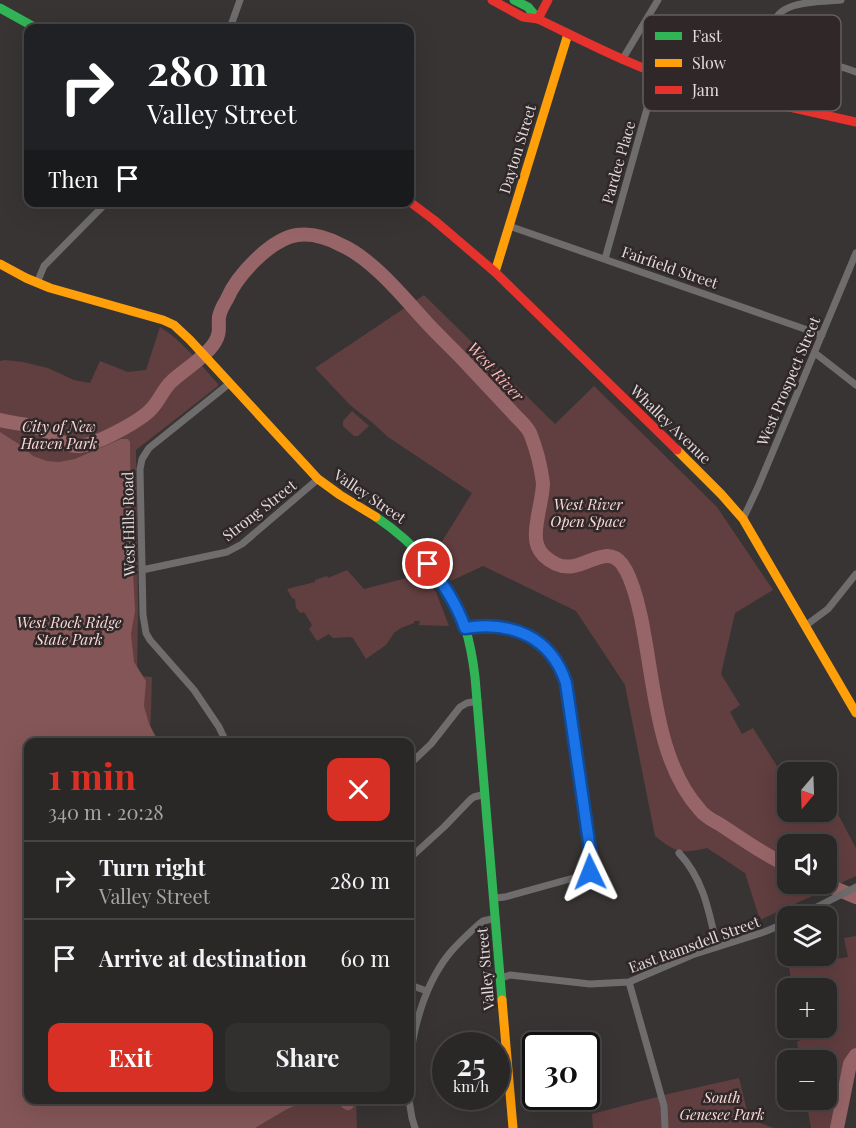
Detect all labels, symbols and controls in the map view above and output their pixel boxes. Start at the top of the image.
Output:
legend [643,15,841,111]
text: Fast [692,25,722,46]
text: 280 m [147,41,267,97]
icon: right [48,48,126,126]
text: Slow [692,52,727,73]
text: Jam [691,79,719,100]
text: Valley Street [147,95,297,131]
street label: Dayton Street [494,101,540,196]
street label: Pardee Place [597,118,639,206]
icon: arrive [111,162,144,195]
text: Then [48,164,99,194]
street label: Fairfield Street [619,241,721,293]
street label: West Prospect Street [751,313,825,450]
water label: West River [463,337,530,406]
street label: Whalley Avenue [625,379,716,468]
park label: City of New Haven Park [20,416,97,453]
street label: Valley Street [329,464,411,528]
street label: West Hills Road [117,471,139,577]
street label: Strong Street [218,474,301,545]
park label: West River Open Space [550,494,626,531]
pin [402,538,453,589]
icon: arrive [411,547,444,580]
park label: West Rock Ridge State Park [17,612,122,649]
text: 1 min [48,751,136,799]
button: close [327,758,390,821]
north arrow [777,762,837,822]
map controls [777,762,837,1110]
text: 340 m · 20:28 [48,798,164,825]
button: sound [777,834,837,894]
position arrow [558,840,622,904]
text: Turn right [99,852,205,882]
icon: right [48,864,81,897]
text: 280 m [330,865,390,895]
text: Valley Street [99,882,210,909]
button: layers [777,906,837,966]
street label: East Ramsdell Street [626,911,763,977]
street label: Valley Street [471,926,499,1012]
icon: arrive [48,942,81,975]
text: Arrive at destination [99,943,307,973]
text: 60 m [340,943,390,973]
button: + [777,978,837,1038]
button: Exit [48,1023,213,1092]
button: Share [225,1023,390,1092]
speed limit sign: 30 [522,1032,600,1110]
text: 25 [456,1044,486,1084]
button: − [777,1050,837,1110]
text: km/h [453,1076,489,1096]
park label: South Genesee Park [679,1087,765,1124]

